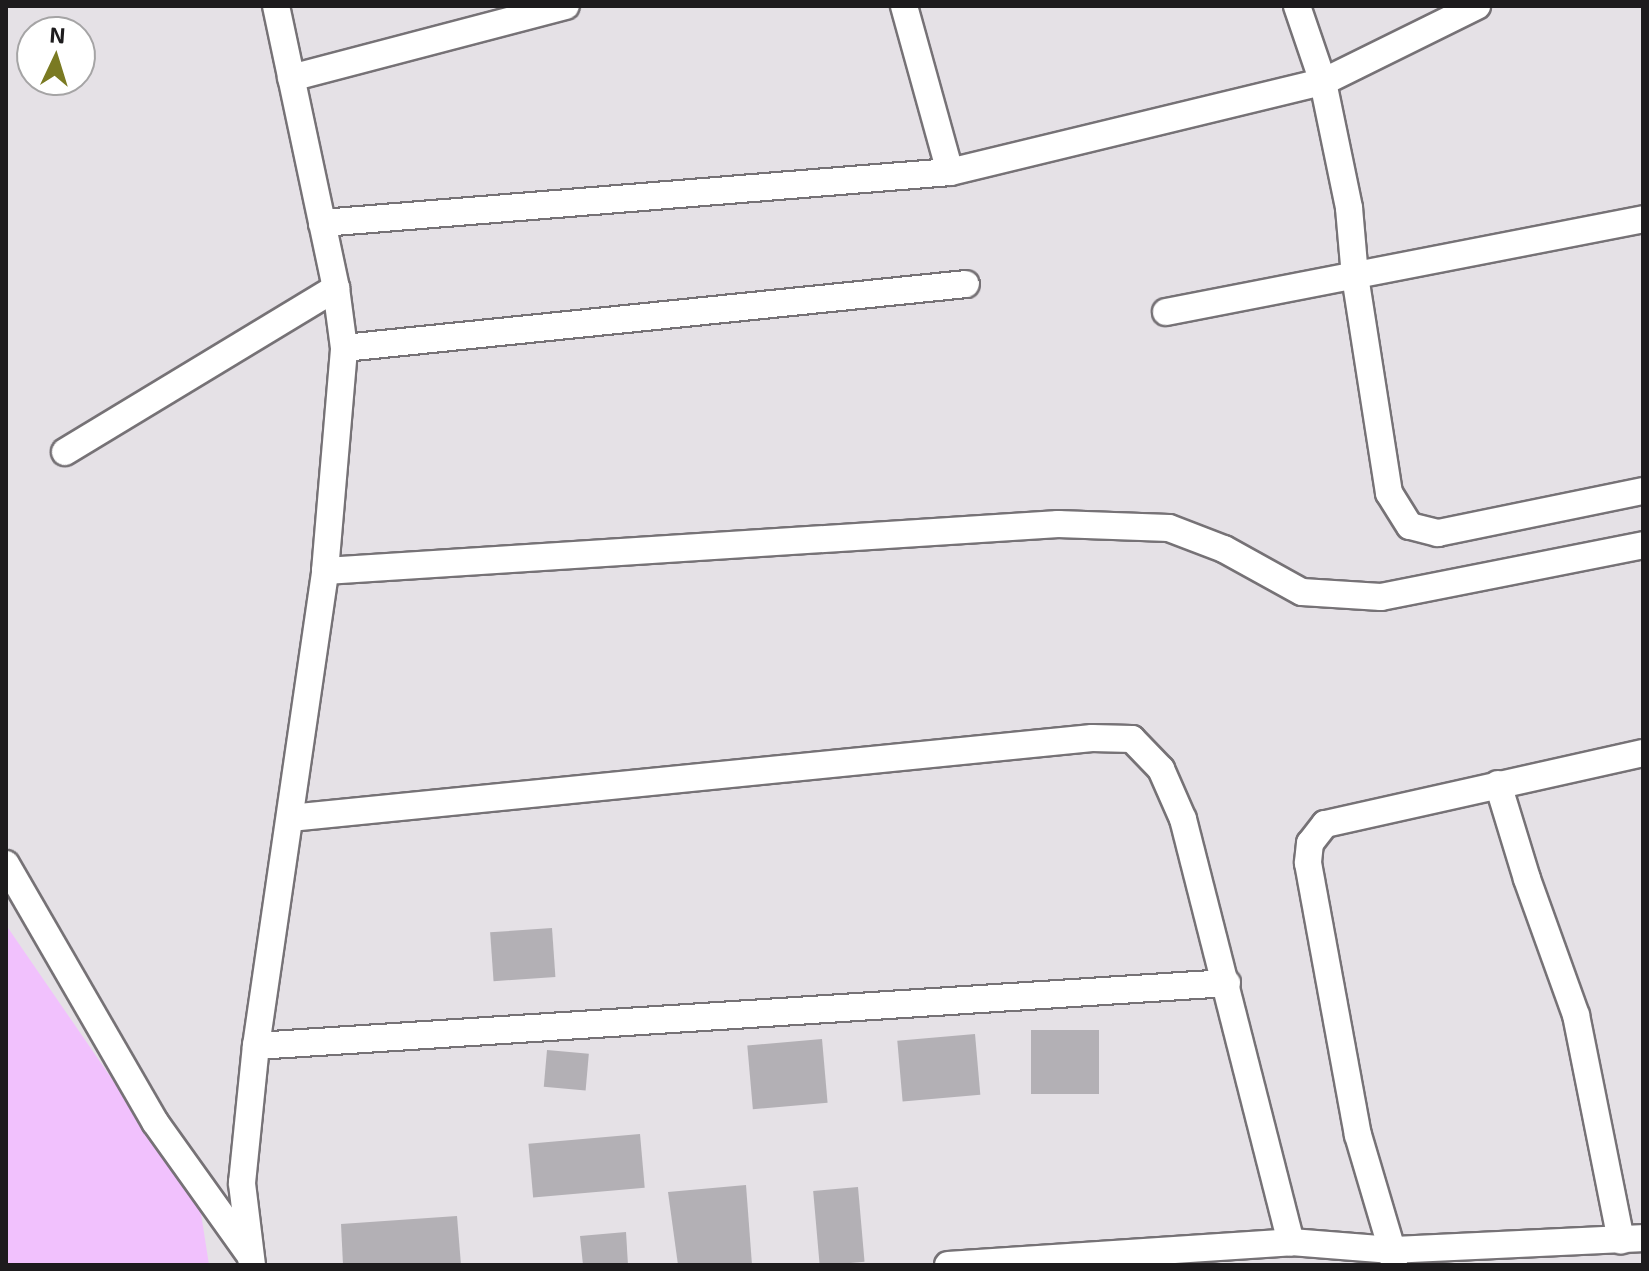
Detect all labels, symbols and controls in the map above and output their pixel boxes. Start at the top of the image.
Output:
north arrow [16,16,96,96]
text: N [49,21,66,48]

